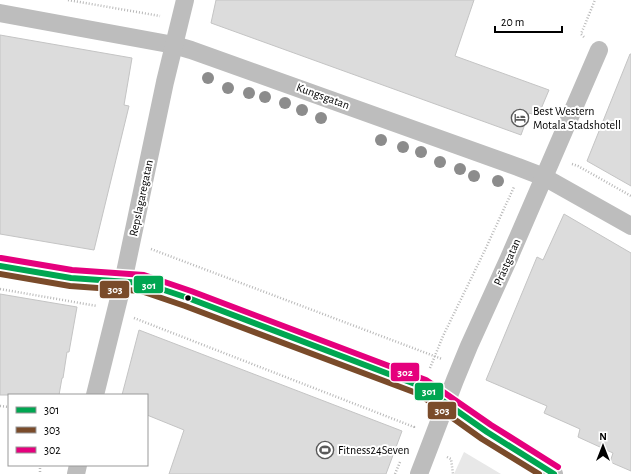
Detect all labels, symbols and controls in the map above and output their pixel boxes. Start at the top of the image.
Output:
scale bar [495,8,562,34]
text: 20 m [501,16,524,28]
street label: Kungsgatan [295,81,351,111]
place label: Best Western Motala Stadshotell [533,105,621,131]
hotel icon: Best Western Motala Stadshotell [510,108,530,128]
street label: Repslagaregatan [127,159,155,237]
street label: Prästgatan [491,237,523,287]
line badge: 301 [133,275,164,294]
line badge: 303 [99,280,130,299]
text: 301 [142,280,156,291]
text: 303 [107,284,123,295]
unlabelled marker [183,293,193,303]
line badge: 302 [390,362,420,382]
text: 302 [397,367,413,378]
line badge: 301 [414,382,444,401]
text: 301 [422,386,436,397]
legend [8,394,148,466]
line badge: 303 [427,401,457,420]
text: 301 [44,404,59,416]
text: 303 [434,405,450,416]
text: 303 [44,424,60,436]
north arrow [583,426,623,466]
text: N [599,431,607,442]
sports icon: Fitness24Seven [315,440,335,460]
text: 302 [44,444,61,456]
place label: Fitness24Seven [338,444,409,456]

